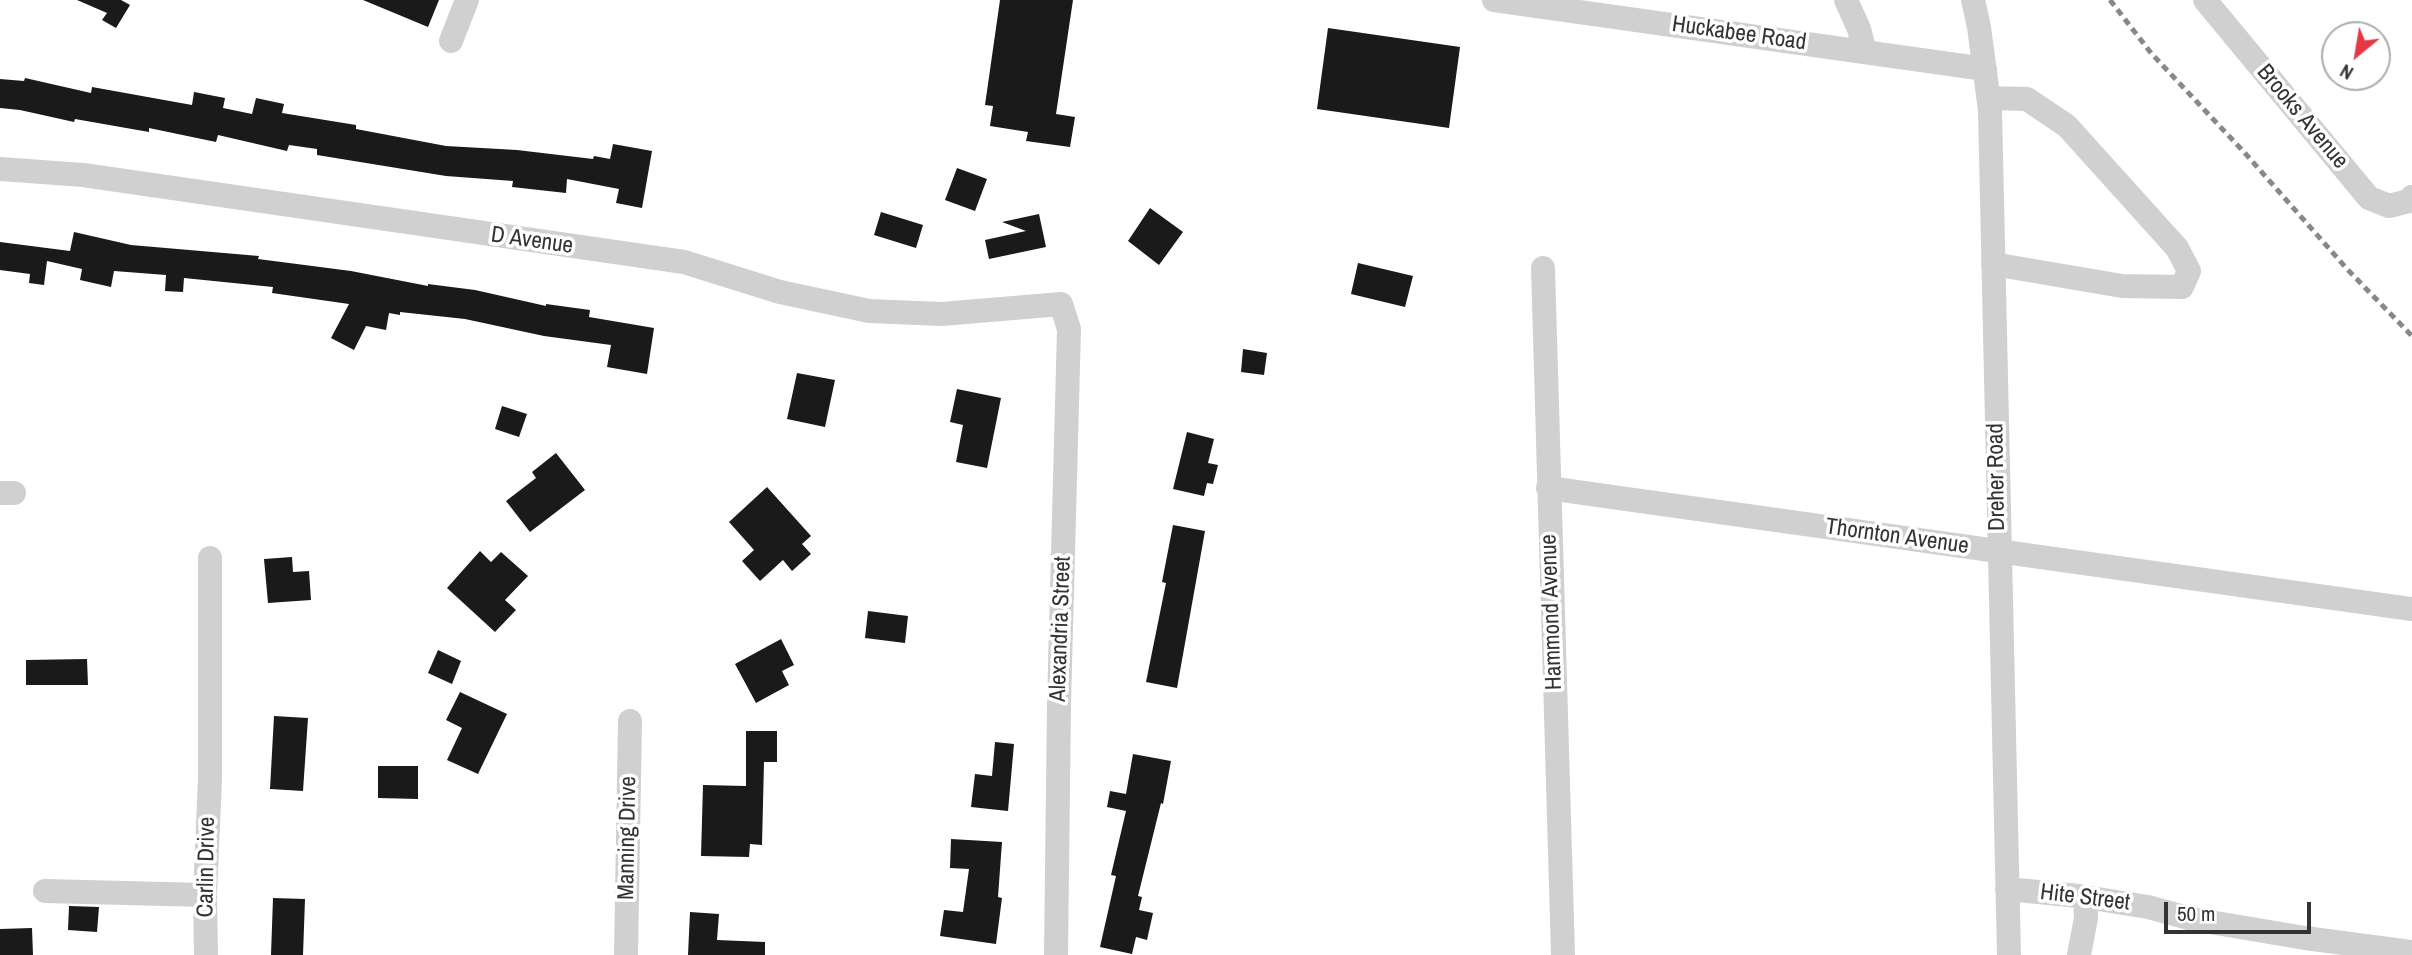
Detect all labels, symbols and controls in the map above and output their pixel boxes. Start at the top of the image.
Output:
street label: Huckabee Road [1670,11,1808,57]
north arrow [2321,21,2391,91]
text: N [2335,58,2358,87]
street label: Brooks Avenue [2250,59,2354,175]
street label: D Avenue [489,222,575,260]
street label: Dreher Road [1982,423,2012,531]
street label: Thornton Avenue [1824,513,1970,561]
street label: Hammond Avenue [1535,534,1569,690]
street label: Alexandria Street [1045,556,1077,702]
street label: Manning Drive [613,776,643,900]
street label: Carlin Drive [192,816,222,918]
street label: Hite Street [2039,879,2131,917]
scale bar [2167,888,2314,932]
text: 50 m [2177,899,2215,928]

